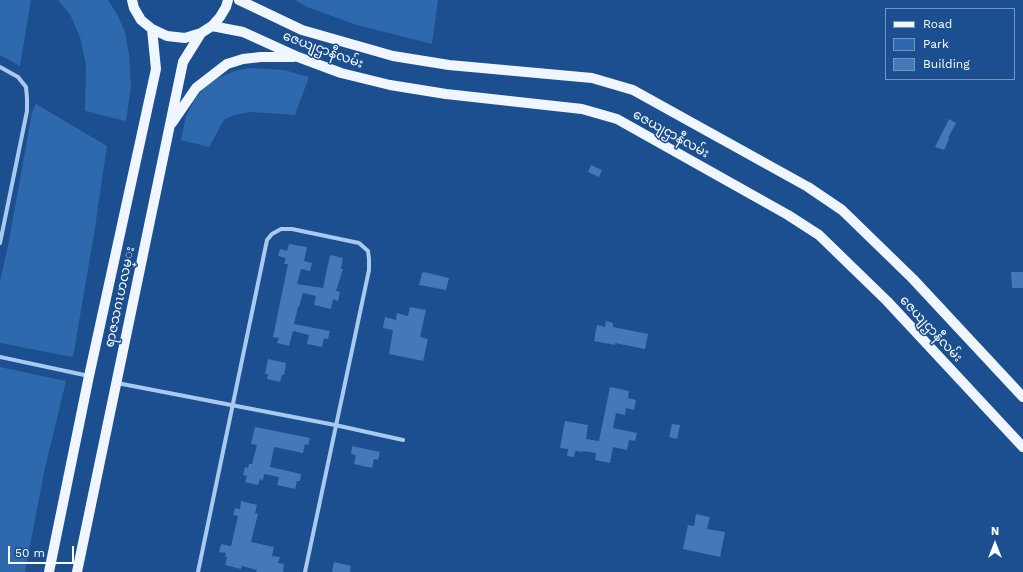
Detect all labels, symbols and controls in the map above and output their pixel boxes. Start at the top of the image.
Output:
legend [885,8,1015,80]
text: Road [923,17,952,31]
street label: ဇေယျဌာနီလမ်း [281,28,365,72]
text: Park [923,37,949,51]
text: Building [923,57,970,71]
street label: ဇေယျဌာနီလမ်း [630,107,712,161]
street label: ရာဇသဂၤဟလမ္း [102,245,138,349]
street label: ဇေယျဌာနီလမ်း [896,293,966,365]
north arrow [975,524,1015,564]
text: N [991,525,999,538]
scale bar [10,538,76,564]
text: 50 m [15,546,45,560]

